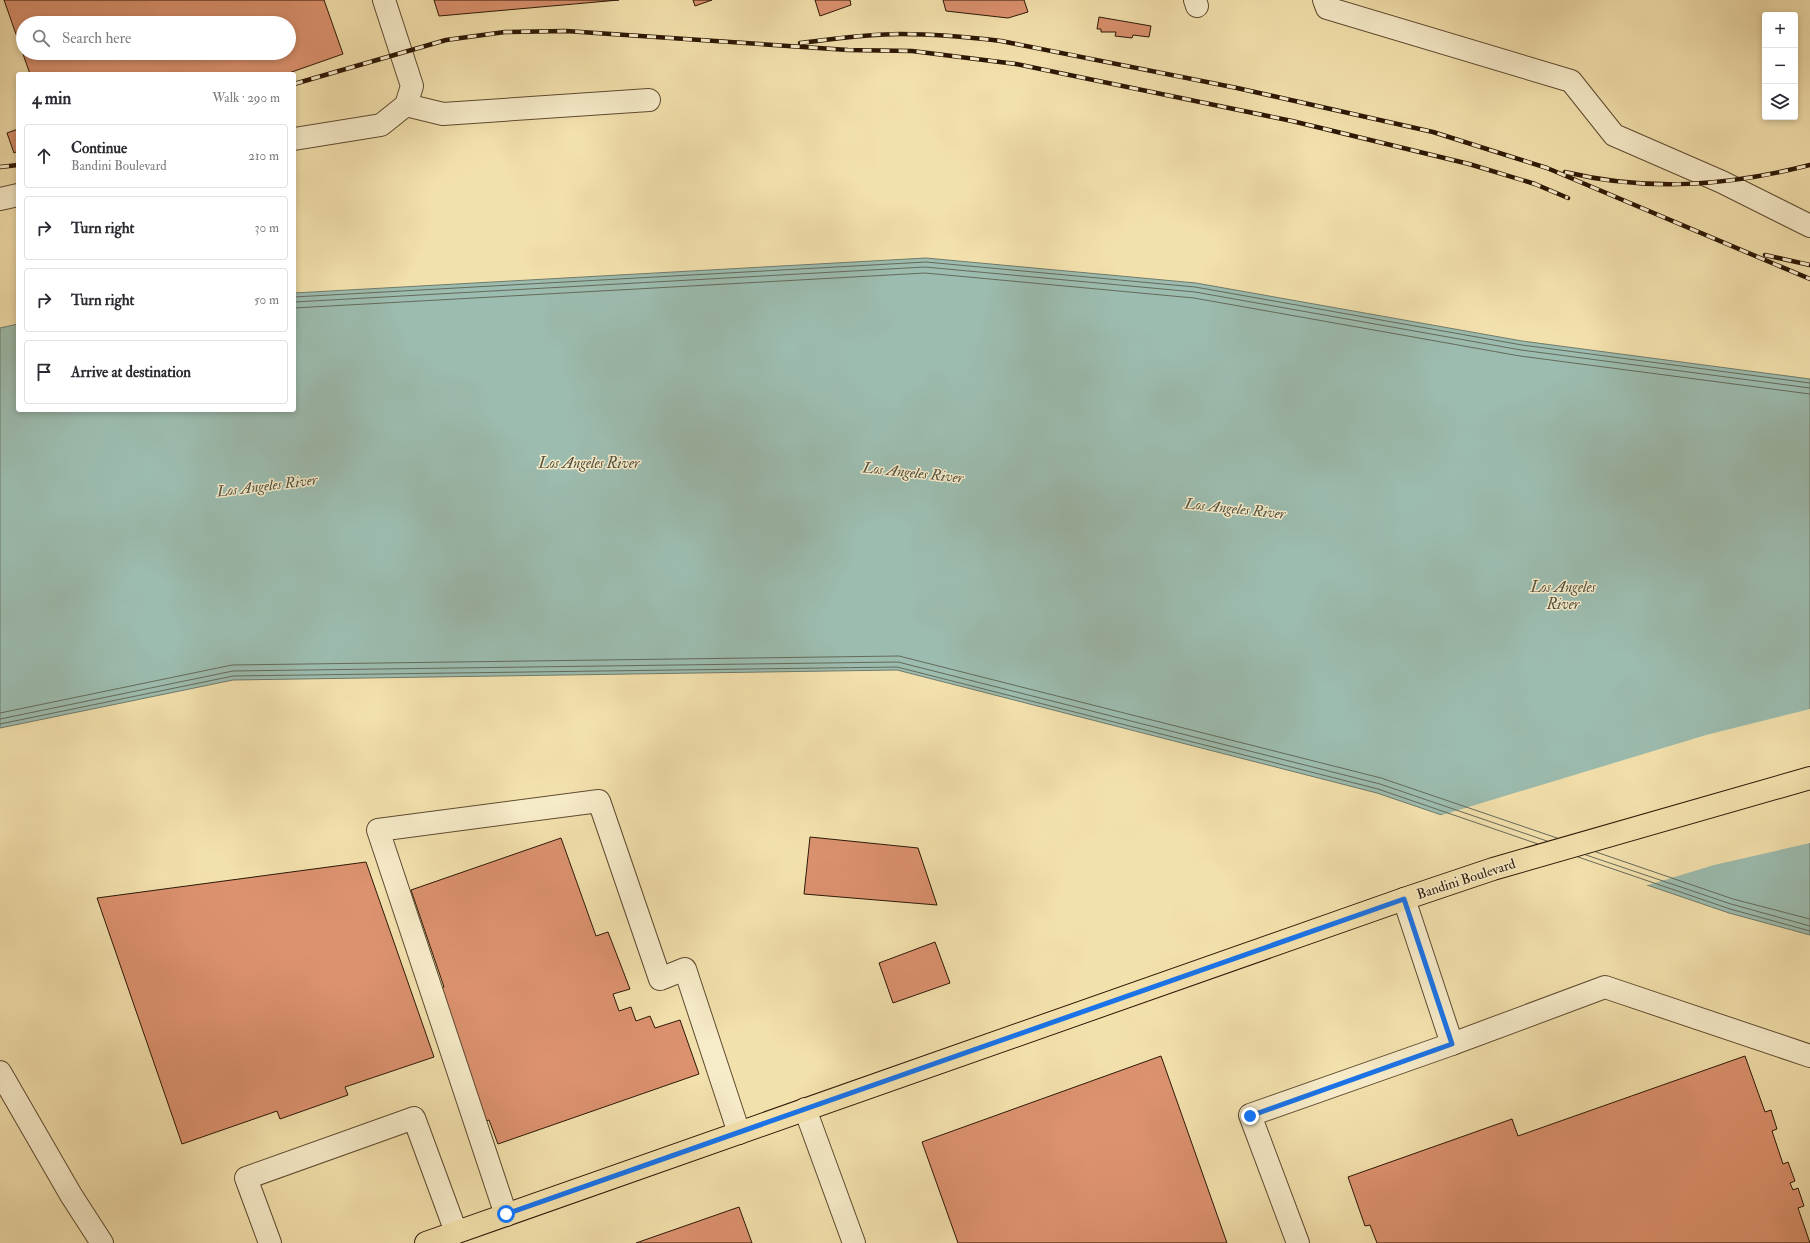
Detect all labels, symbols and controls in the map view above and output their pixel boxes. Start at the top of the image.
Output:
map controls [1762,12,1798,120]
button: + [1762,12,1798,48]
search box [16,16,296,60]
icon: search [30,27,52,49]
text: Search here [62,29,131,48]
button: − [1762,48,1798,84]
button: layers [1762,84,1798,120]
text: 4 min [32,88,71,109]
text: Walk · 290 m [212,90,280,106]
text: Continue [71,139,127,158]
icon: ahead [33,145,55,167]
text: 210 m [248,148,279,164]
text: Bandini Boulevard [71,158,167,174]
icon: right [33,217,55,239]
text: Turn right [71,219,134,238]
text: 30 m [255,220,279,236]
icon: right [33,289,55,311]
text: Turn right [71,291,134,310]
text: 50 m [254,292,279,308]
icon: arrive [33,361,55,383]
text: Arrive at destination [71,363,191,382]
water label: Los Angeles River [537,454,641,473]
water label: Los Angeles River [861,458,966,488]
water label: Los Angeles River [215,470,320,502]
water label: Los Angeles River [1183,494,1288,524]
water label: Los Angeles River [1529,578,1596,614]
street label: Bandini Boulevard [1414,855,1518,903]
route end [1241,1107,1259,1125]
route start [497,1205,515,1223]

